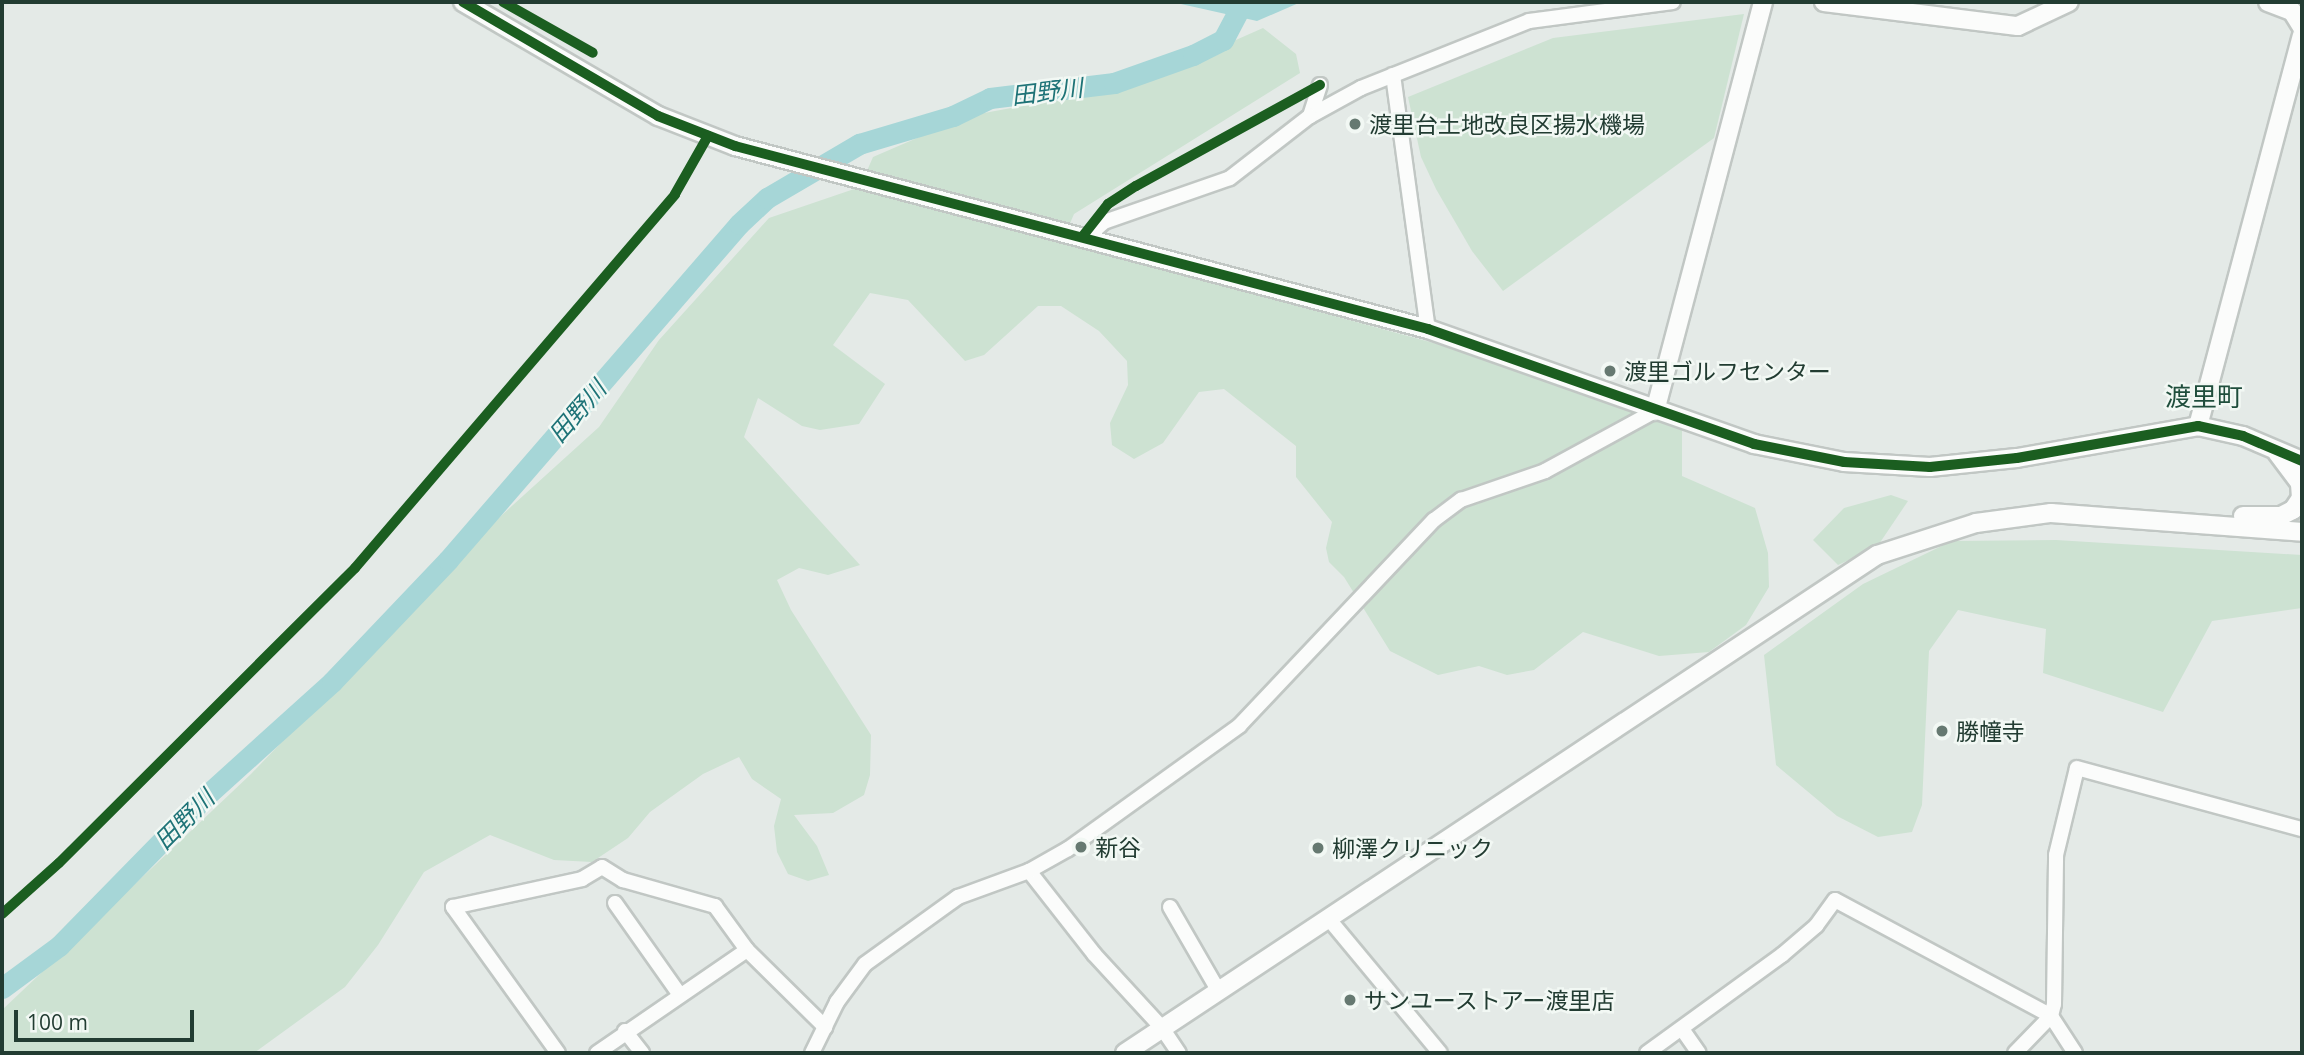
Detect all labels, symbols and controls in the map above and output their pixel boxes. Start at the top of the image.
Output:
water label: 田野川 [1010,72,1084,110]
place label: 渡里台土地改良区揚水機場 [1369,110,1645,138]
marker: 渡里台土地改良区揚水機場 [1347,116,1363,132]
place label: 渡里ゴルフセンター [1624,357,1831,385]
marker: 渡里ゴルフセンター [1602,363,1618,379]
water label: 田野川 [543,374,611,448]
district label: 渡里町 [2165,381,2243,413]
place label: 勝幢寺 [1956,717,2025,745]
marker: 勝幢寺 [1934,723,1950,739]
water label: 田野川 [148,783,220,855]
place label: 新谷 [1095,833,1141,861]
place label: 柳澤クリニック [1332,834,1493,862]
marker: 新谷 [1073,839,1089,855]
marker: 柳澤クリニック [1310,840,1326,856]
place label: サンユーストアー渡里店 [1364,986,1616,1014]
marker: サンユーストアー渡里店 [1342,992,1358,1008]
scale bar [18,996,198,1040]
text: 100 m [27,1008,88,1036]

